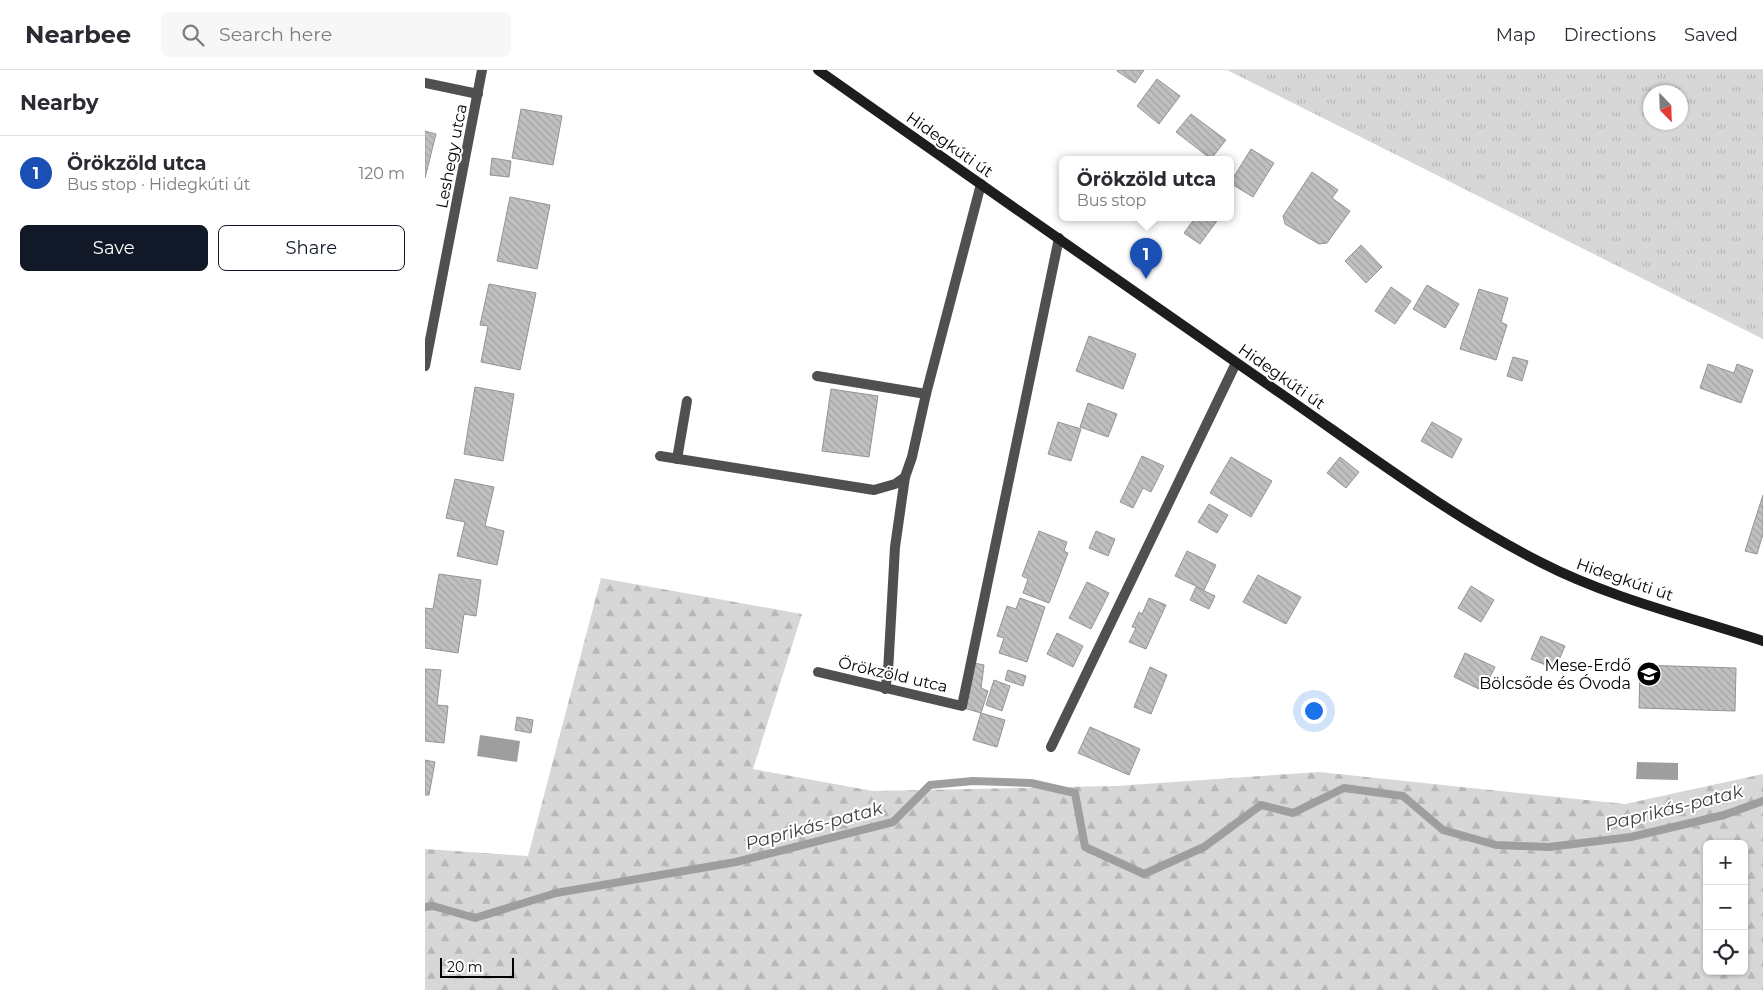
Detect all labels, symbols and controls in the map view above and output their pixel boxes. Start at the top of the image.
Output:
search box [161,12,511,57]
text: Nearbee [25,20,131,49]
icon: search [179,21,207,49]
text: Search here [219,23,332,46]
text: Map [1496,24,1536,46]
text: Directions [1564,24,1656,46]
text: Saved [1684,24,1738,46]
north arrow [1643,85,1688,130]
text: Nearby [20,90,99,115]
street label: Leshegy utca [432,102,471,210]
street label: Hidegkúti út [903,108,997,181]
text: Örökzöld utca [67,152,207,175]
popup [1059,156,1234,221]
text: 1 [33,164,39,183]
text: 120 m [358,164,405,183]
text: Örökzöld utca [1077,168,1216,191]
text: Bus stop · Hidegkúti út [67,175,250,194]
text: Bus stop [1077,191,1146,210]
button: Save [20,225,208,271]
button: Share [218,225,405,271]
pin: 1 [1130,238,1162,279]
street label: Hidegkúti út [1235,340,1329,413]
street label: Hidegkúti út [1574,554,1676,605]
street label: Örökzöld utca [836,652,950,696]
place label: Mese-Erdő Bölcsőde és Óvoda [1479,656,1631,693]
school or university icon: Mese-Erdő Bölcsőde és Óvoda [1636,661,1662,687]
your location [1301,698,1327,724]
water label: Paprikás-patak [1603,780,1747,836]
water label: Paprikás-patak [743,797,886,855]
map controls [1703,840,1748,975]
button: + [1703,840,1748,885]
button: − [1703,885,1748,930]
button: locate [1703,930,1748,975]
scale bar [440,955,514,978]
text: 20 m [447,958,483,976]

